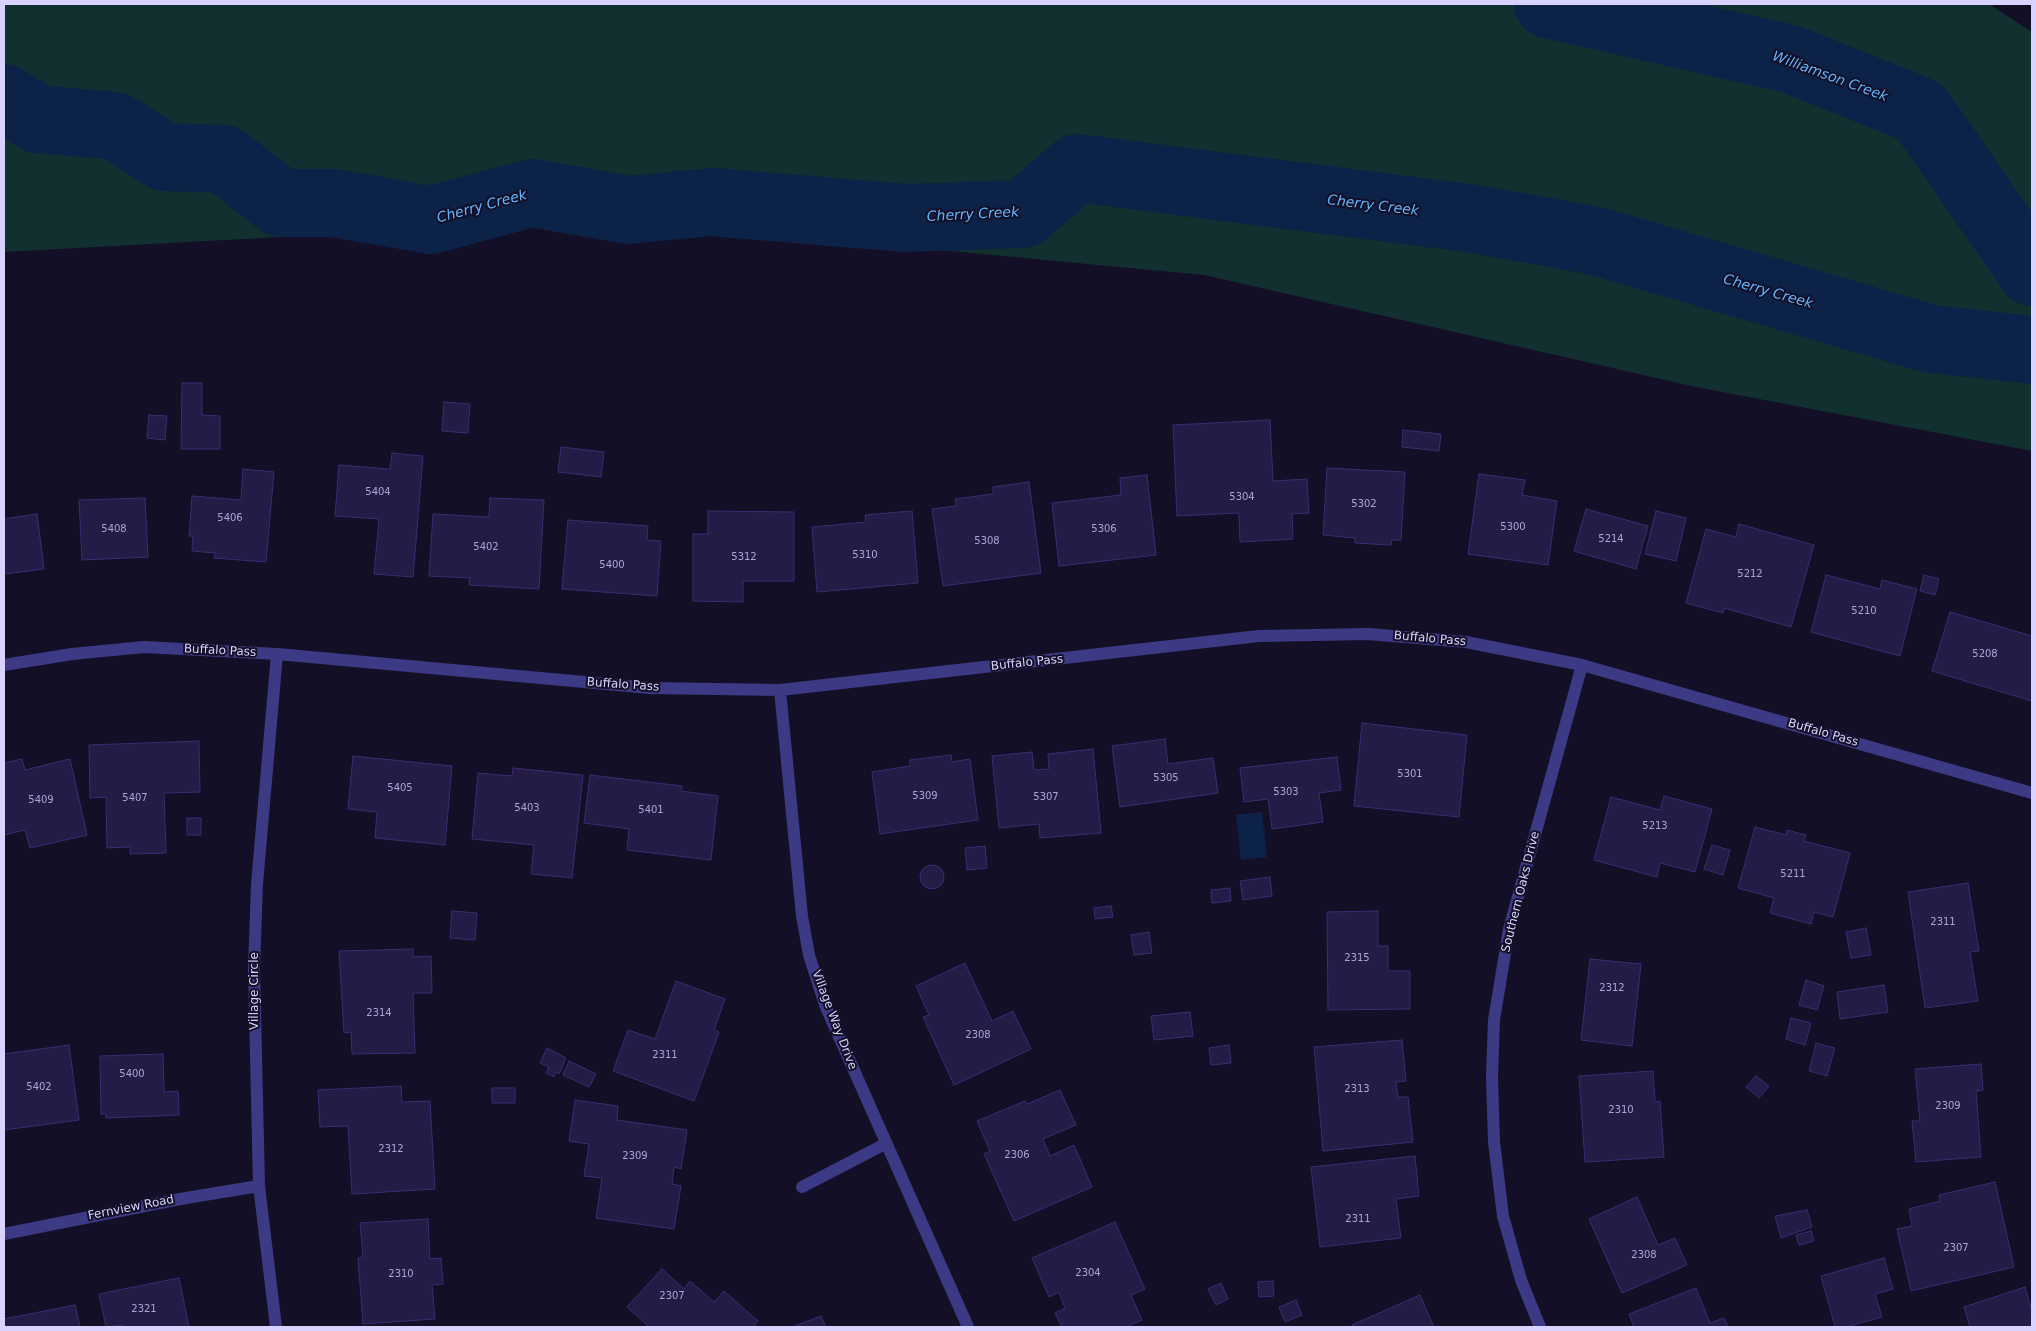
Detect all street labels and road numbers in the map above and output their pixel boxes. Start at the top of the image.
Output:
street label: Buffalo Pass [1393,629,1467,649]
street label: Buffalo Pass [183,642,257,660]
street label: Buffalo Pass [990,652,1064,674]
street label: Buffalo Pass [586,675,660,695]
street label: Buffalo Pass [1786,716,1860,750]
street label: Southern Oaks Drive [1499,830,1543,954]
street label: Village Circle [248,952,262,1030]
street label: Village Way Drive [808,968,860,1072]
street label: Fernview Road [87,1193,175,1223]

